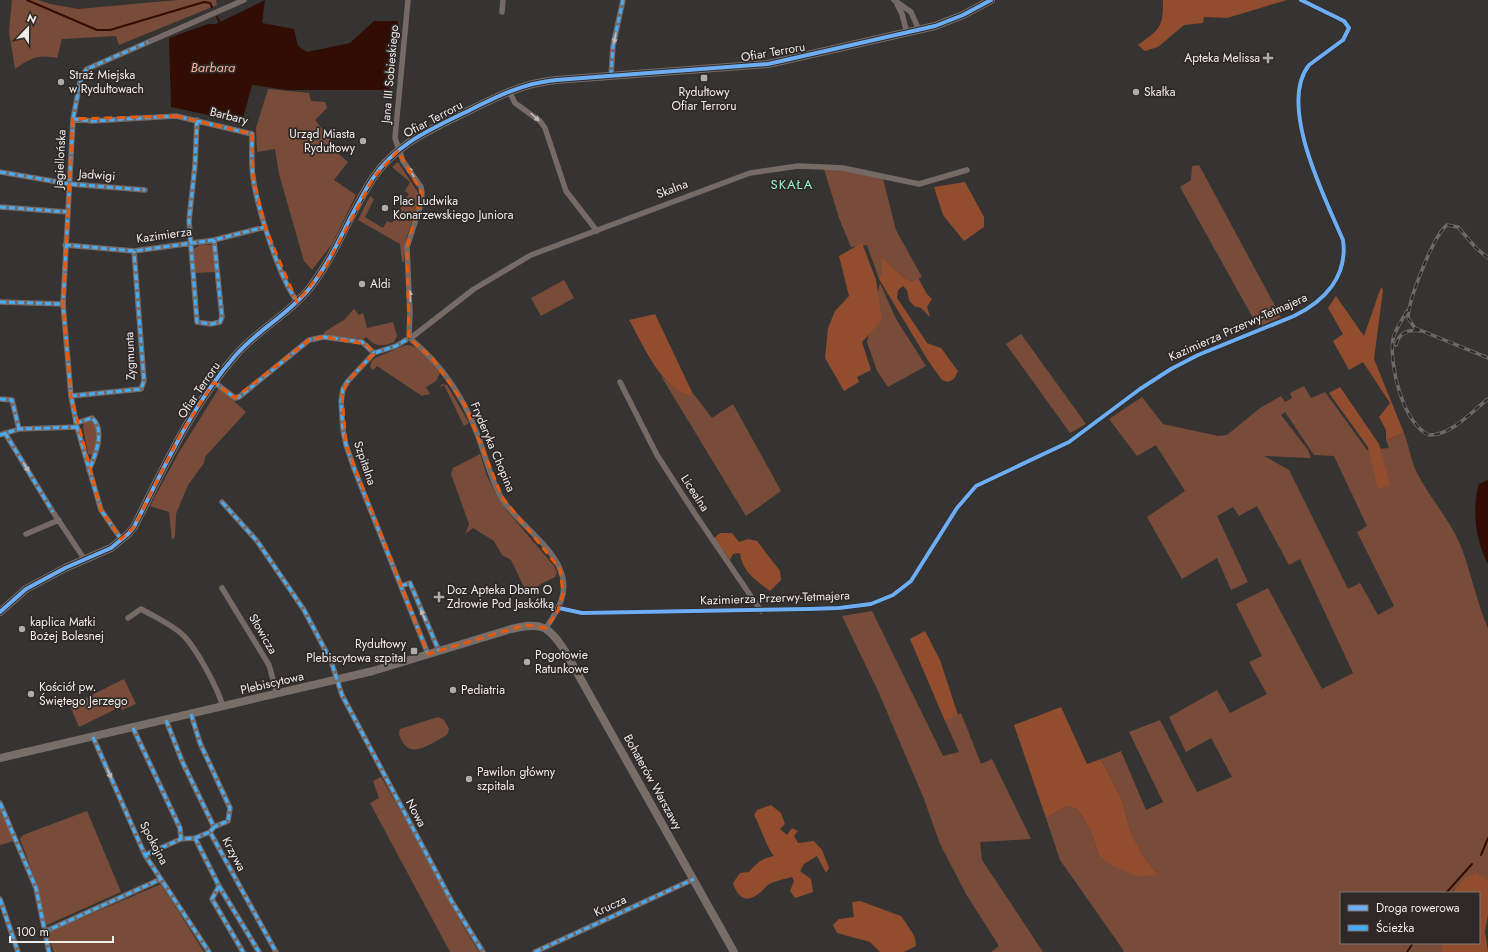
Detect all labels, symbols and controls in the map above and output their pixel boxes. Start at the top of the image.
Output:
north arrow [8,8,48,48]
text: N [25,10,39,28]
street label: Jana III Sobieskiego [377,24,403,126]
one-way arrow [612,32,618,44]
street label: Ofiar Terroru [739,37,807,67]
place label: Apteka Melissa [1184,49,1260,67]
marker: Apteka Melissa [1263,53,1273,63]
water label: Barbara [191,58,235,77]
place label: Straż Miejska w Rydułtowach [69,66,144,98]
marker: Rydułtowy Ofiar Terroru [699,73,709,83]
marker: Straż Miejska w Rydułtowach [56,77,66,87]
place label: Rydułtowy Ofiar Terroru [671,83,737,115]
place label: Skałka [1144,83,1176,101]
marker: Skałka [1131,87,1141,97]
street label: Ofiar Terroru [400,96,466,142]
street label: Barbary [208,103,251,130]
one-way arrow [530,113,541,122]
place label: Urząd Miasta Rydułtowy [289,125,356,157]
street label: Jagiellońska [49,129,71,191]
marker: Urząd Miasta Rydułtowy [358,136,368,146]
street label: Jadwigi [76,165,116,185]
one-way arrow [407,166,415,177]
street label: Skalna [654,175,691,203]
district label: SKAŁA [771,175,813,194]
place label: Plac Ludwika Konarzewskiego Juniora [393,192,514,224]
marker: Plac Ludwika Konarzewskiego Juniora [380,203,390,213]
street label: Kazimierza [135,222,193,248]
place label: Aldi [370,275,391,293]
marker: Aldi [357,279,367,289]
street label: Kazimierza Przerwy-Tetmajera [1166,288,1310,366]
one-way arrow [406,290,413,302]
street label: Zygmunta [120,331,140,381]
street label: Ofiar Terroru [173,358,225,422]
street label: Fryderyka Chopina [466,399,520,495]
street label: Szpitalna [349,439,381,488]
one-way arrow [23,461,30,473]
street label: Licealna [676,471,714,515]
place label: Doz Apteka Dbam O Zdrowie Pod Jaskółką [447,581,554,613]
street label: Kazimierza Przerwy-Tetmajera [700,586,850,610]
marker: Doz Apteka Dbam O Zdrowie Pod Jaskółką [434,592,444,602]
one-way arrow [420,609,426,621]
street label: Słowicza [244,610,282,658]
place label: kaplica Matki Bożej Bolesnej [30,613,104,645]
marker: kaplica Matki Bożej Bolesnej [17,624,27,634]
place label: Rydułtowy Plebiscytowa szpital [306,635,407,667]
marker: Rydułtowy Plebiscytowa szpital [409,646,419,656]
place label: Pogotowie Ratunkowe [535,646,589,678]
marker: Pogotowie Ratunkowe [522,657,532,667]
street label: Plebiscytowa [239,667,306,699]
place label: Kościół pw. Świętego Jerzego [39,678,128,710]
place label: Pediatria [461,681,505,699]
marker: Pediatria [448,685,458,695]
marker: Kościół pw. Świętego Jerzego [26,689,36,699]
street label: Bohaterów Warszawy [619,731,687,834]
place label: Pawilon główny szpitala [477,763,556,795]
one-way arrow [105,767,112,779]
marker: Pawilon główny szpitala [464,774,474,784]
street label: Nowa [401,796,431,830]
street label: Spokojna [135,818,173,868]
street label: Krzywa [217,834,251,875]
street label: Krucza [591,891,630,921]
legend [1340,892,1480,944]
text: Droga rowerowa [1376,899,1460,917]
scale bar [10,918,113,944]
text: Ścieżka [1376,919,1414,937]
text: 100 m [16,923,49,941]

